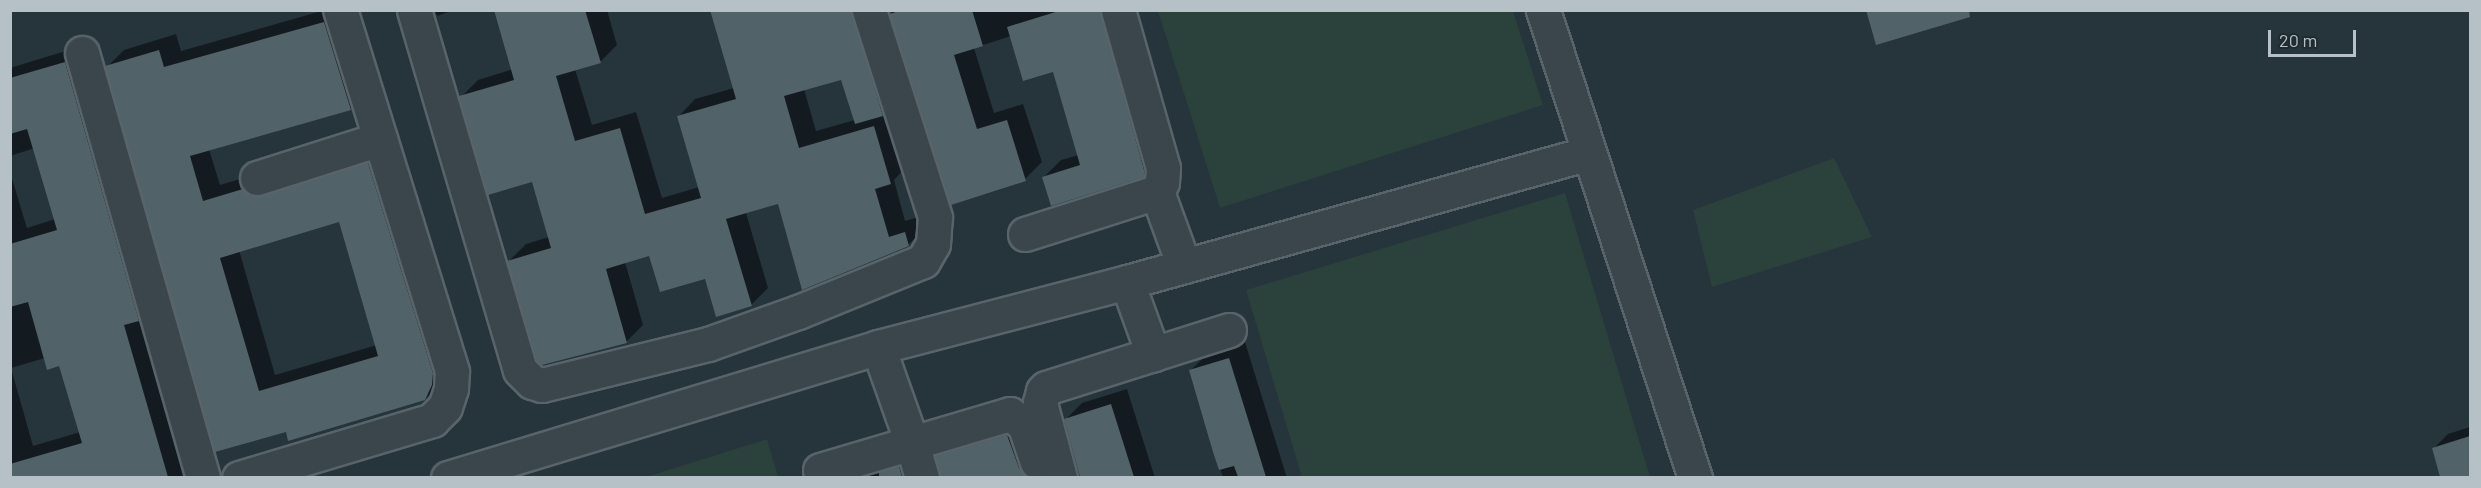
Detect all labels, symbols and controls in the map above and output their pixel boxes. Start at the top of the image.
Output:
scale bar [2271,18,2360,56]
text: 20 m [2279,29,2317,51]

